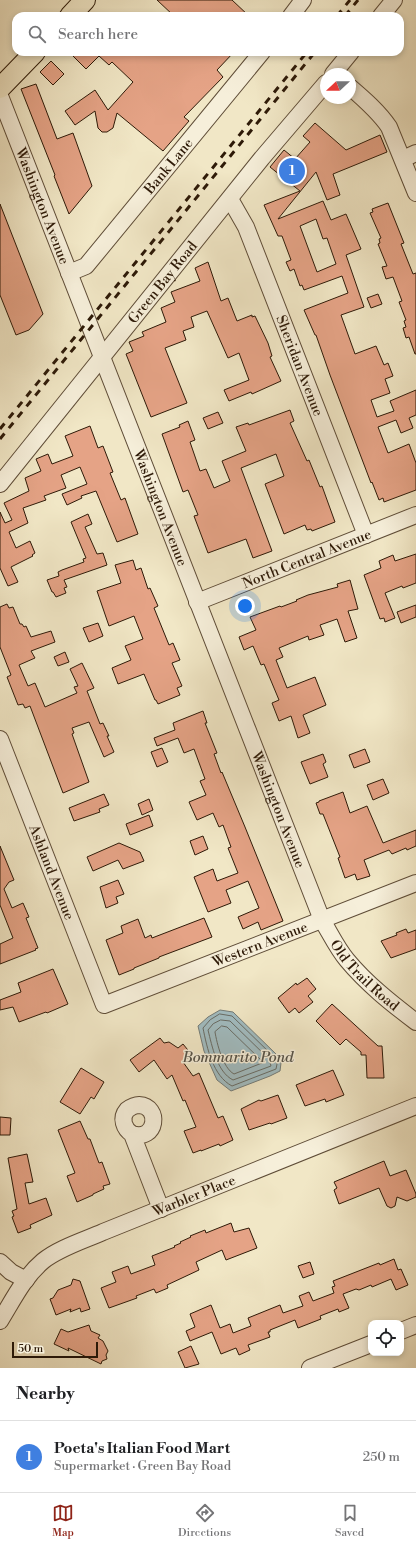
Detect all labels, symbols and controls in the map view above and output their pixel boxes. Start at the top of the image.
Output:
search box [12,12,404,56]
icon: search [26,23,48,45]
text: Search here [58,25,138,44]
north arrow [320,68,356,104]
street label: Bank Lane [140,135,197,199]
street label: Washington Avenue [11,144,73,267]
pin: 1 [279,156,305,186]
street label: Green Bay Road [124,238,202,328]
street label: Sheridan Avenue [271,313,327,419]
street label: Washington Avenue [129,446,191,569]
street label: North Central Avenue [240,526,374,593]
your location [235,596,255,616]
street label: Washington Avenue [247,748,309,871]
street label: Ashland Avenue [24,821,78,923]
street label: Western Avenue [209,918,310,972]
street label: Old Trail Road [325,937,402,1015]
water label: Bommarito Pond [182,1048,294,1067]
street label: Warbler Place [149,1172,238,1221]
map controls [368,1320,404,1356]
button: locate [368,1320,404,1356]
scale bar [12,1340,98,1359]
text: 50 m [18,1342,43,1356]
text: Nearby [16,1383,75,1405]
text: Poeta's Italian Food Mart [54,1439,230,1458]
text: 1 [26,1449,32,1465]
text: 250 m [363,1449,400,1465]
text: Supermarket · Green Bay Road [54,1458,231,1474]
tab: Map [52,1502,74,1540]
tab: Directions [178,1502,231,1540]
tab: Saved [335,1502,364,1540]

